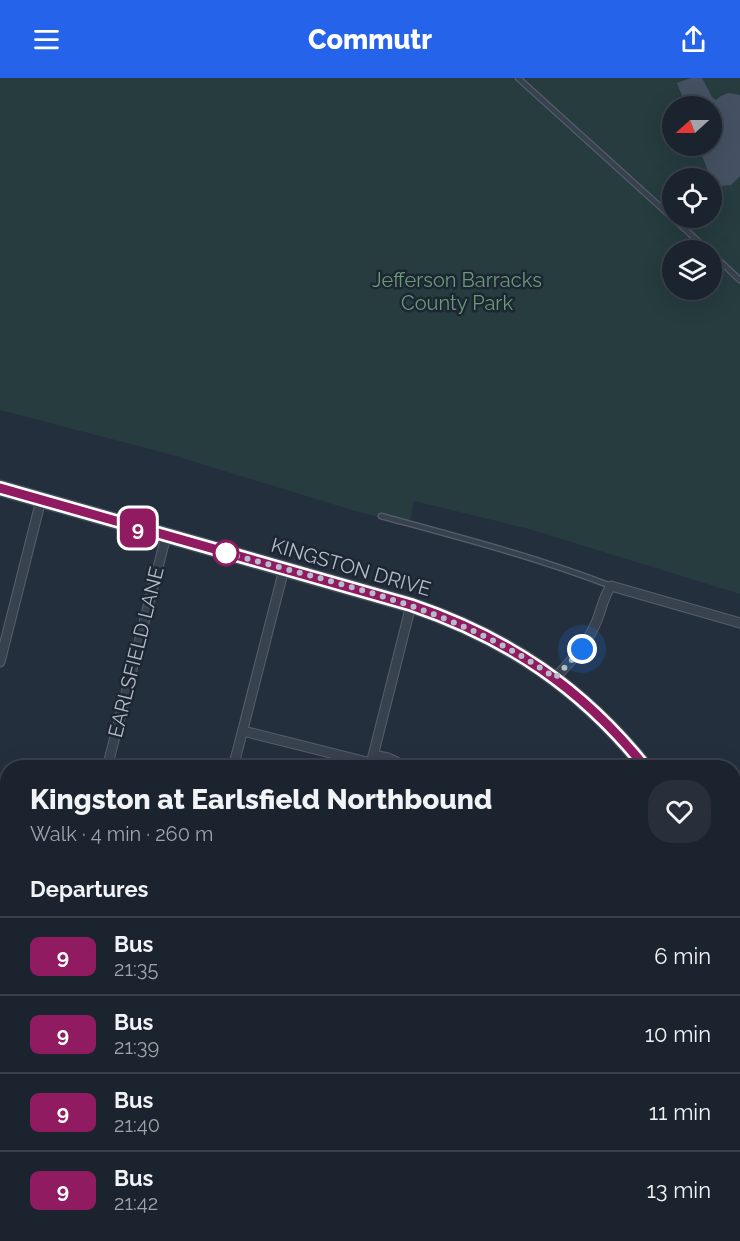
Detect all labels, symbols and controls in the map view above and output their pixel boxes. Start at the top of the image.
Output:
icon: menu [30,23,63,56]
icon: share [677,23,710,56]
text: Commutr [308,24,432,55]
north arrow [662,96,722,156]
map controls [662,96,722,300]
button: locate [662,168,722,228]
button: layers [662,240,722,300]
park label: Jefferson Barracks County Park [372,268,542,315]
line badge: 9 [118,508,158,548]
text: 9 [132,516,144,541]
street label: KINGSTON DRIVE [268,533,434,601]
unlabelled marker [213,540,239,566]
street label: EARLSFIELD LANE [103,564,169,740]
your location [567,634,597,664]
button: heart [648,780,711,843]
text: Kingston at Earlsfield Northbound [30,783,492,816]
text: Walk · 4 min · 260 m [30,822,213,846]
text: Departures [30,876,148,902]
text: Bus [114,931,153,957]
text: 6 min [654,943,711,969]
text: 9 [57,944,69,969]
text: 21:35 [114,957,158,981]
text: Bus [114,1009,153,1035]
text: 10 min [645,1021,711,1047]
text: 9 [57,1022,69,1047]
text: 21:39 [114,1035,159,1059]
text: Bus [114,1087,153,1113]
text: 11 min [649,1099,711,1125]
text: 9 [57,1100,69,1125]
text: 21:40 [114,1113,160,1137]
text: Bus [114,1165,153,1191]
text: 13 min [646,1177,711,1203]
text: 9 [57,1178,69,1203]
text: 21:42 [114,1191,158,1215]

